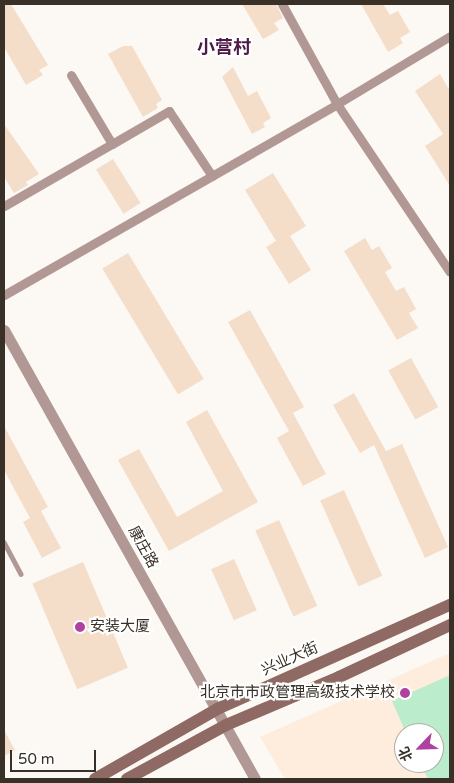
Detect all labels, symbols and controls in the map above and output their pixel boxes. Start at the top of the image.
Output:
district label: 小营村 [197,36,251,58]
street label: 康庄路 [124,523,162,571]
place label: 安装大厦 [90,618,150,636]
marker: 安装大厦 [74,621,86,633]
street label: 兴业大街 [259,639,321,679]
place label: 北京市市政管理高级技术学校 [200,684,395,702]
marker: 北京市市政管理高级技术学校 [399,687,411,699]
north arrow [394,723,444,773]
scale bar [12,740,99,772]
text: 北 [395,744,416,764]
text: 50 m [18,750,55,768]

